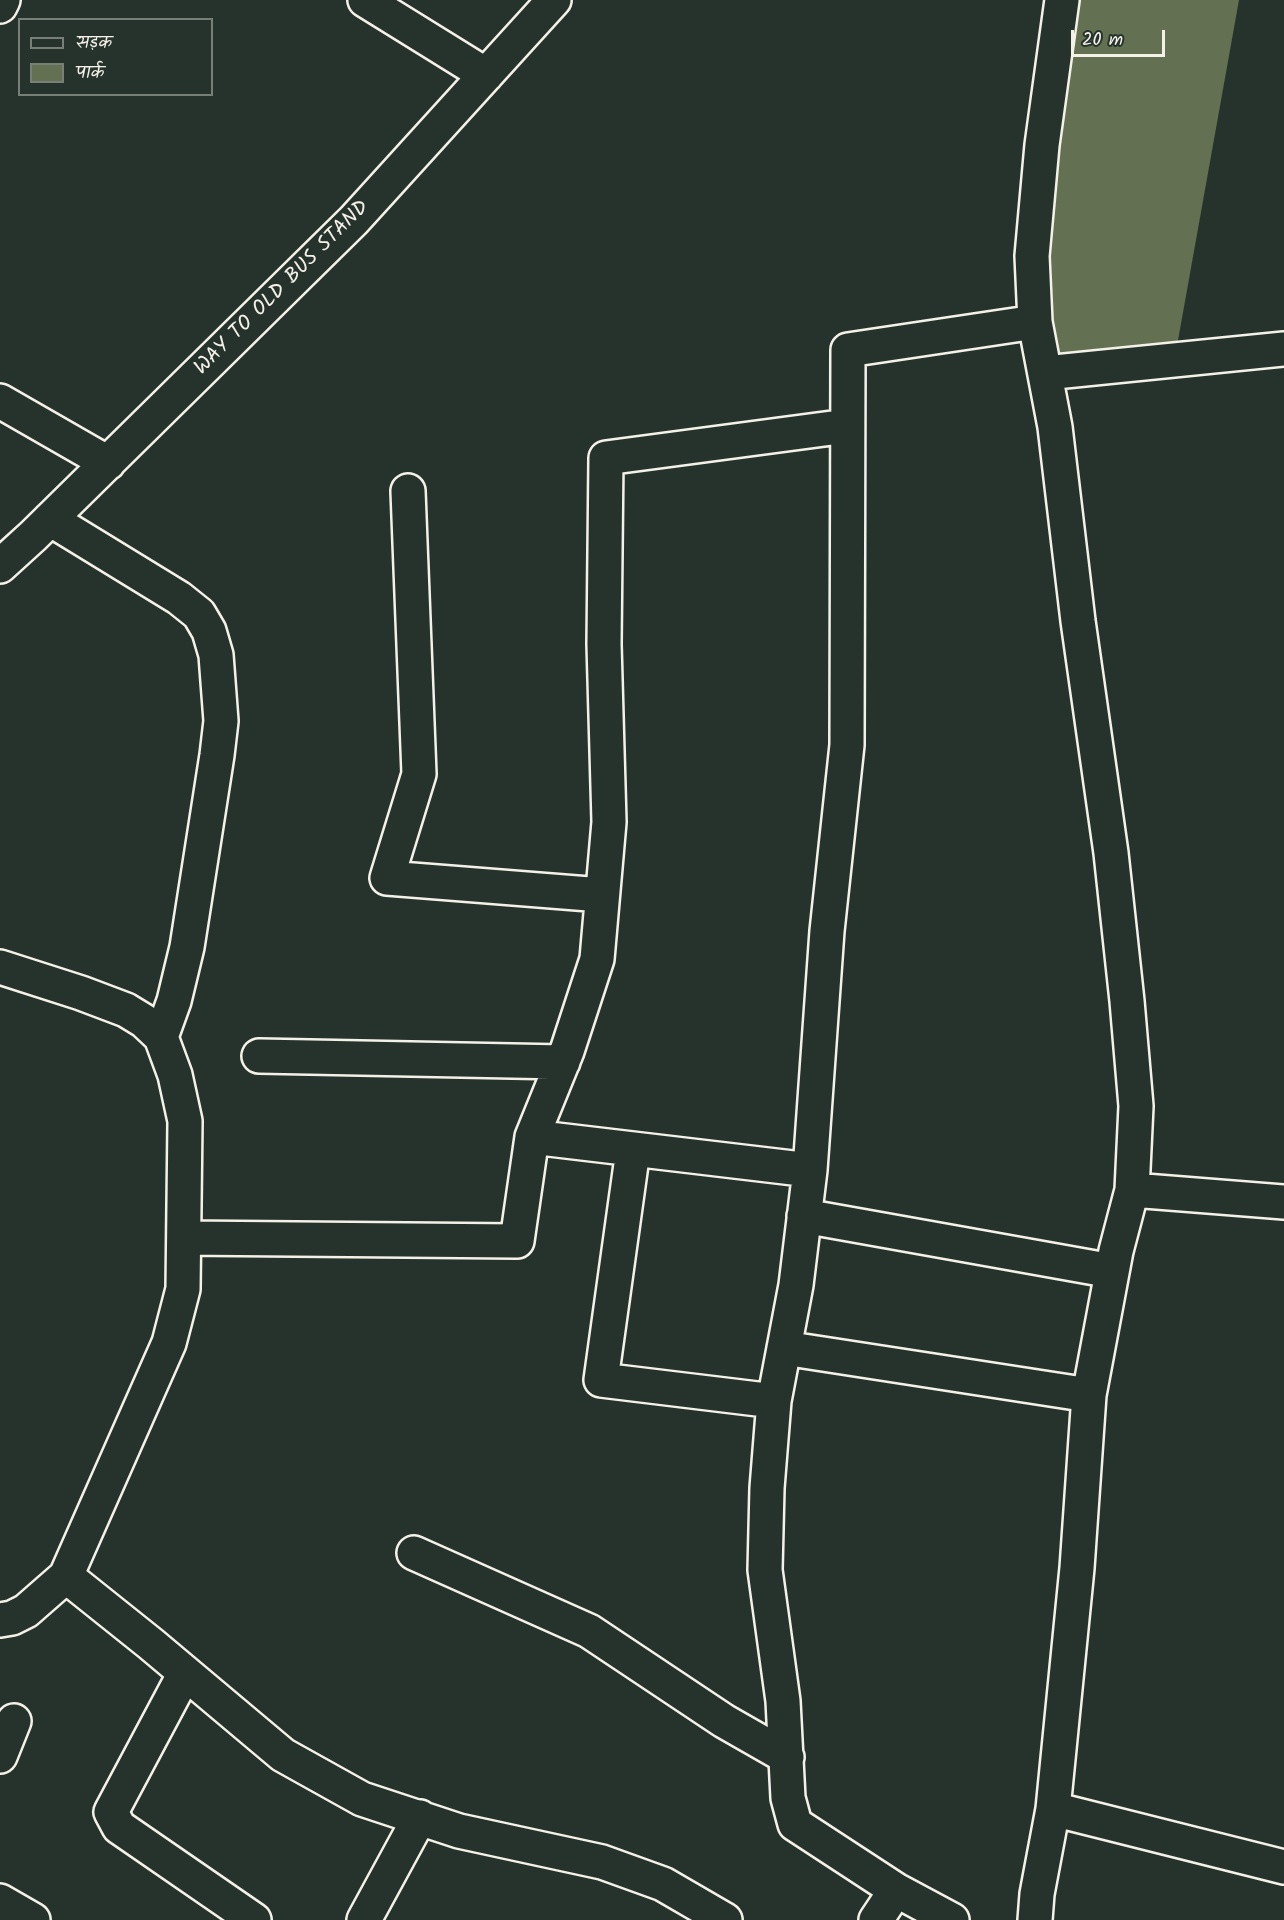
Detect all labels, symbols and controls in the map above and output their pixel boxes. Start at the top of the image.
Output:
legend [18,18,213,96]
scale bar [1074,18,1168,56]
text: 20 m [1082,26,1123,55]
text: सड़क [76,29,112,58]
text: पार्क [76,59,105,88]
street label: WAY TO OLD BUS STAND [190,196,376,382]

